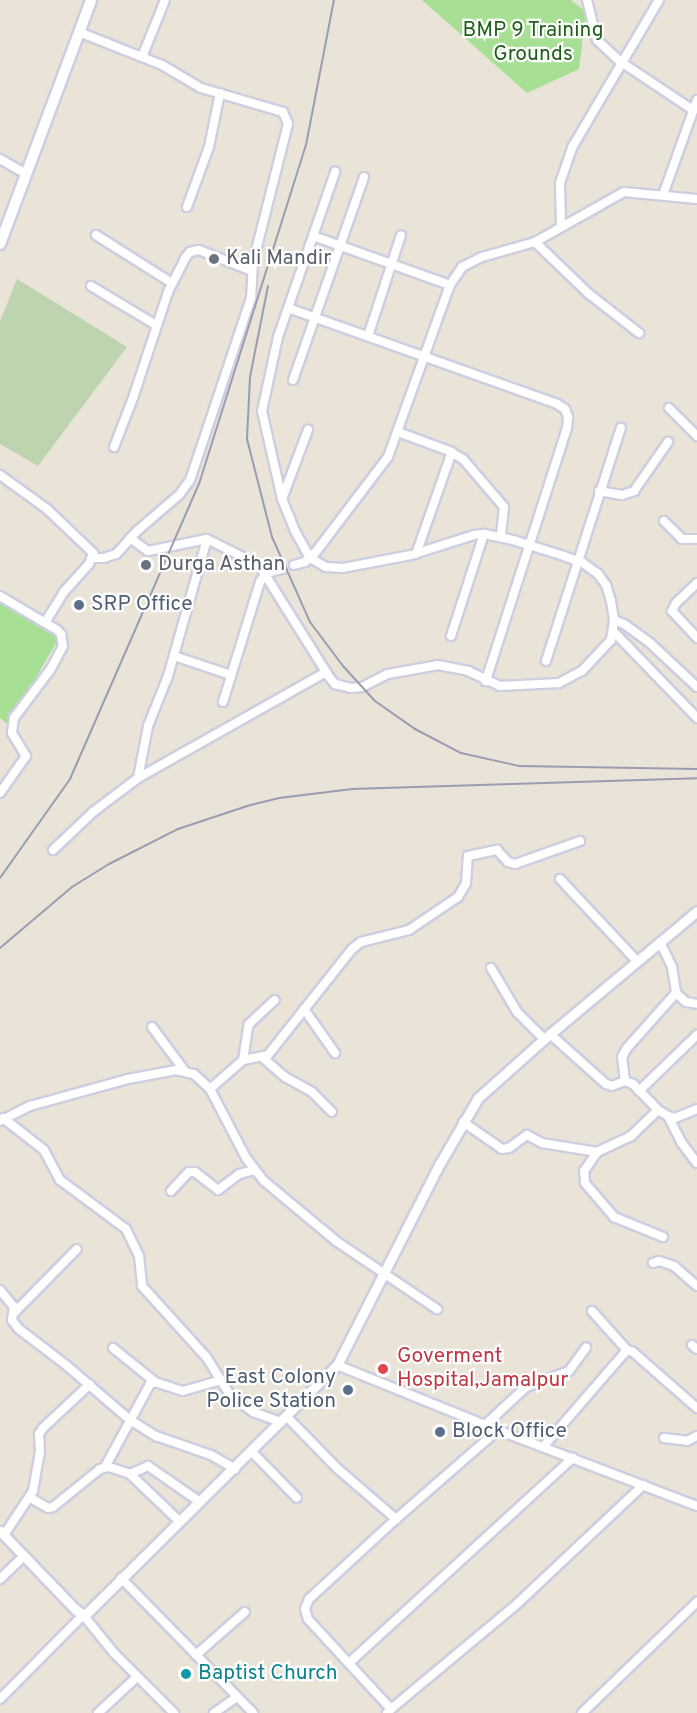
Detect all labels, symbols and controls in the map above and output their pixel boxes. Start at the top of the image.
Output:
park label: BMP 9 Training Grounds [462,18,604,68]
place label: Kali Mandir [226,246,331,272]
marker: Kali Mandir [207,252,221,266]
place label: Durga Asthan [158,552,286,578]
marker: Durga Asthan [139,558,153,572]
place label: SRP Office [91,592,192,618]
marker: SRP Office [72,598,86,612]
place label: Goverment Hospital,Jamalpur [397,1344,569,1394]
marker: Goverment Hospital,Jamalpur [374,1360,392,1378]
place label: East Colony Police Station [206,1365,336,1415]
marker: East Colony Police Station [341,1383,355,1397]
place label: Block Office [452,1419,567,1445]
marker: Block Office [433,1425,447,1439]
place label: Baptist Church [198,1661,338,1687]
marker: Baptist Church [179,1667,193,1681]

